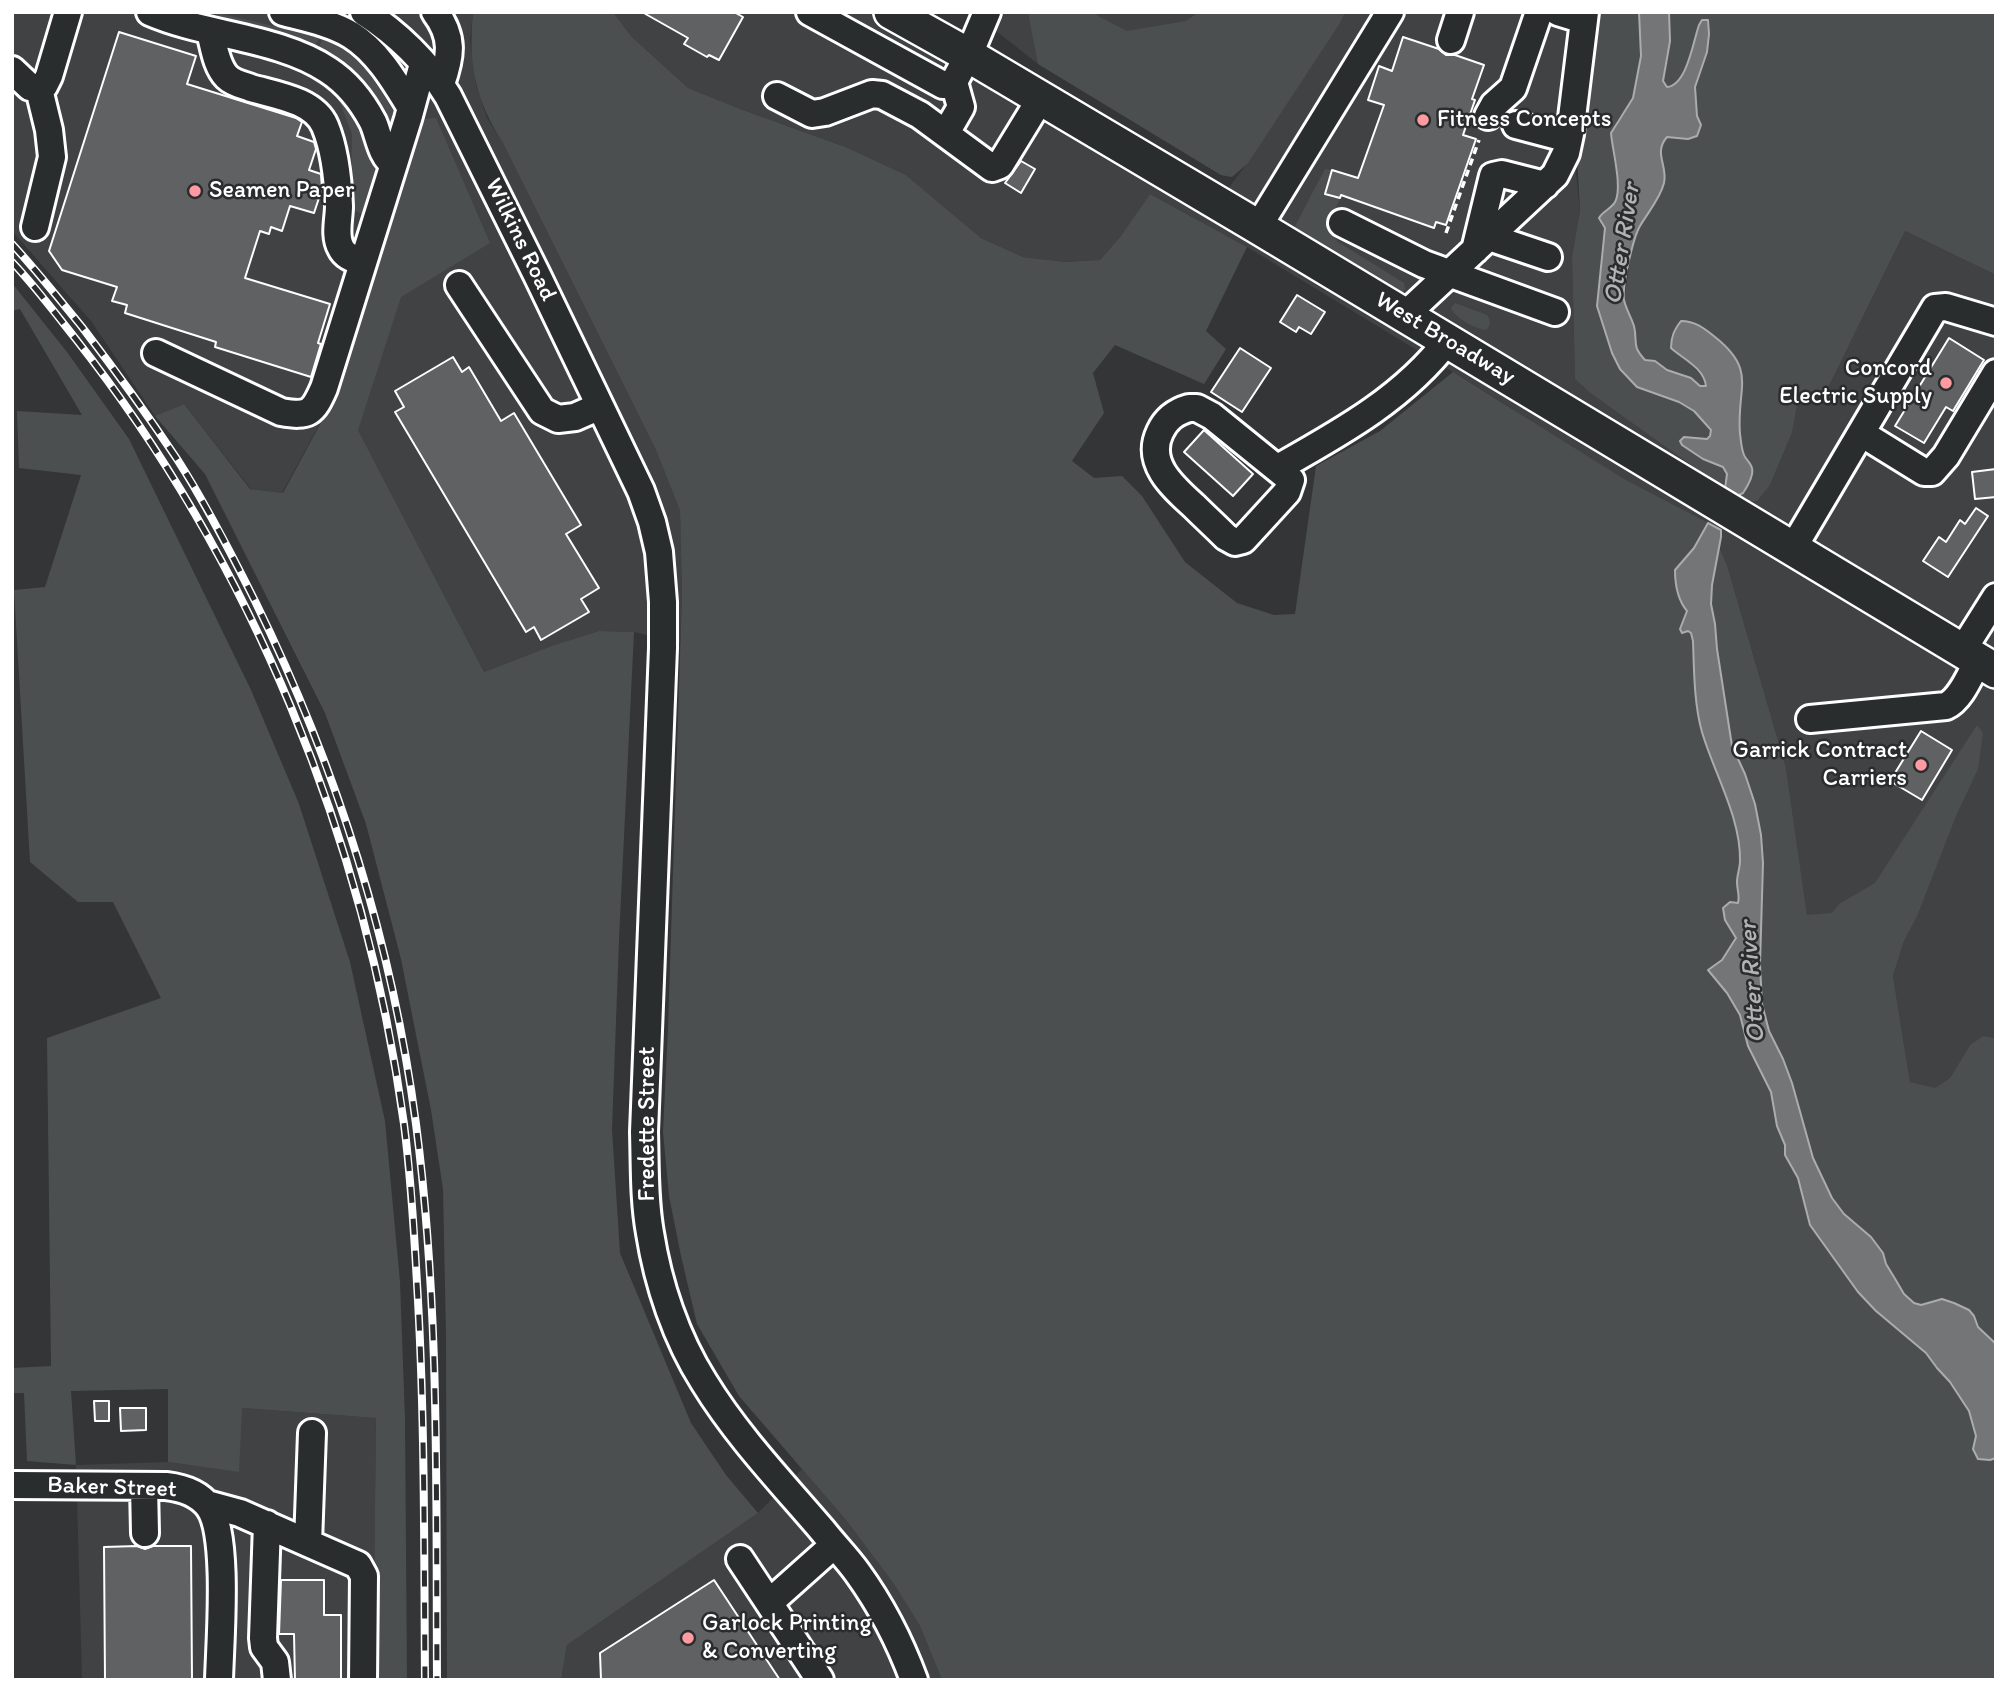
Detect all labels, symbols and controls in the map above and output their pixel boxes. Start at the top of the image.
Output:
place label: Fitness Concepts [1437,106,1612,134]
marker: Fitness Concepts [1415,112,1431,128]
street label: Wilkins Road [478,174,562,306]
place label: Seamen Paper [209,177,354,205]
water label: Otter River [1598,181,1648,307]
marker: Seamen Paper [187,183,203,199]
street label: West Broadway [1370,286,1520,392]
place label: Concord Electric Supply [1779,355,1932,411]
marker: Concord Electric Supply [1938,375,1954,391]
place label: Garrick Contract Carriers [1732,737,1907,793]
marker: Garrick Contract Carriers [1913,757,1929,773]
water label: Otter River [1733,920,1773,1044]
street label: Fredette Street [634,1047,662,1201]
street label: Baker Street [47,1471,177,1505]
place label: Garlock Printing & Converting [702,1610,872,1666]
marker: Garlock Printing & Converting [680,1630,696,1646]

